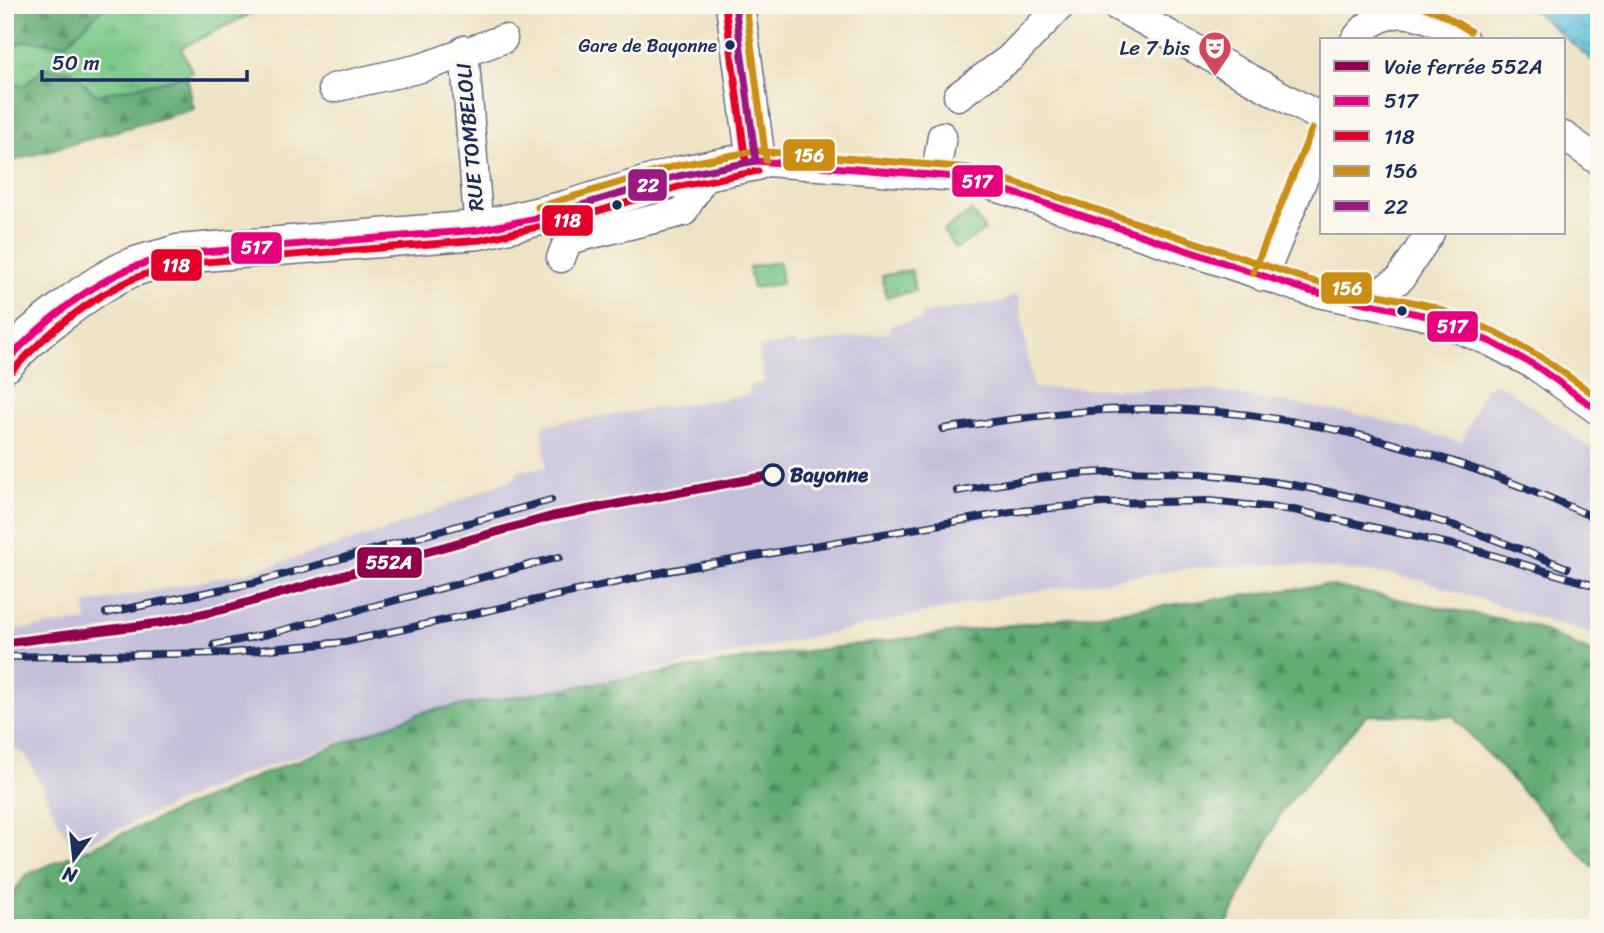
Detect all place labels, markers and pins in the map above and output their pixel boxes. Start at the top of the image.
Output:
place label: Gare de Bayonne [578,29,717,62]
place label: Le 7 bis [1120,29,1190,67]
theatre icon: Le 7 bis [1196,29,1234,78]
marker: Gare de Bayonne [723,38,737,52]
unlabelled marker [610,198,624,212]
unlabelled marker [1395,304,1409,318]
place label: Bayonne [790,456,869,494]
marker: Bayonne [762,464,784,486]

